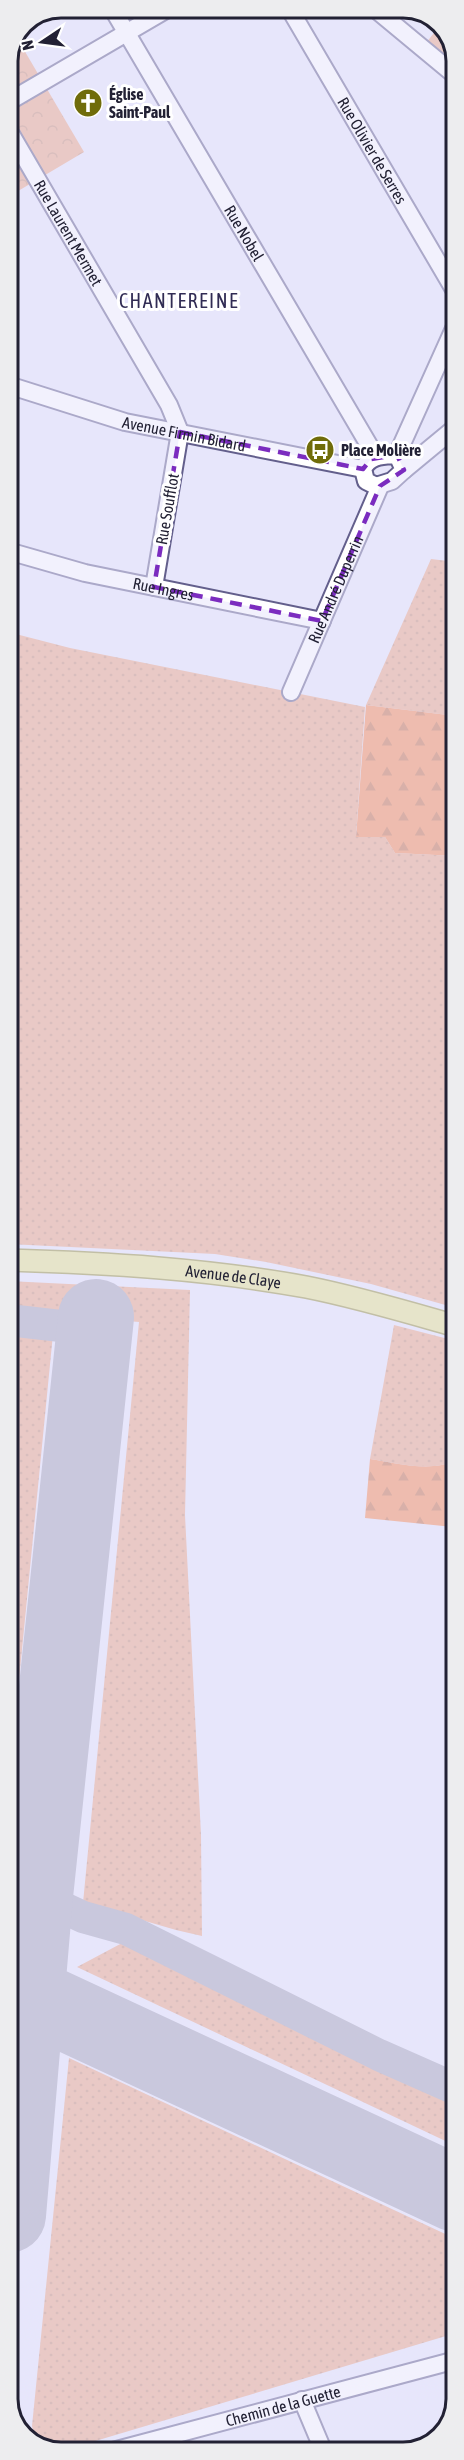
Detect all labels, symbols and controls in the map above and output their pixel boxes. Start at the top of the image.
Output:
north arrow [12,12,72,72]
text: N [18,39,37,52]
place label: Église Saint-Paul [109,85,171,121]
church icon: Église Saint-Paul [72,87,104,119]
street label: Rue Olivier de Serres [334,94,411,207]
street label: Rue Laurent Mermet [31,177,106,289]
street label: Rue Nobel [221,202,268,265]
district label: CHANTEREINE [119,289,239,312]
street label: Avenue Firmin Bidard [121,413,247,455]
bus stop icon: Place Molière [304,434,336,466]
place label: Place Molière [341,441,421,459]
street label: Rue Soufflot [152,472,182,546]
street label: Rue André Duperrin [304,533,367,646]
street label: Rue Ingres [131,574,196,604]
street label: Avenue de Claye [185,1261,282,1292]
street label: Chemin de la Guette [224,2382,342,2430]

